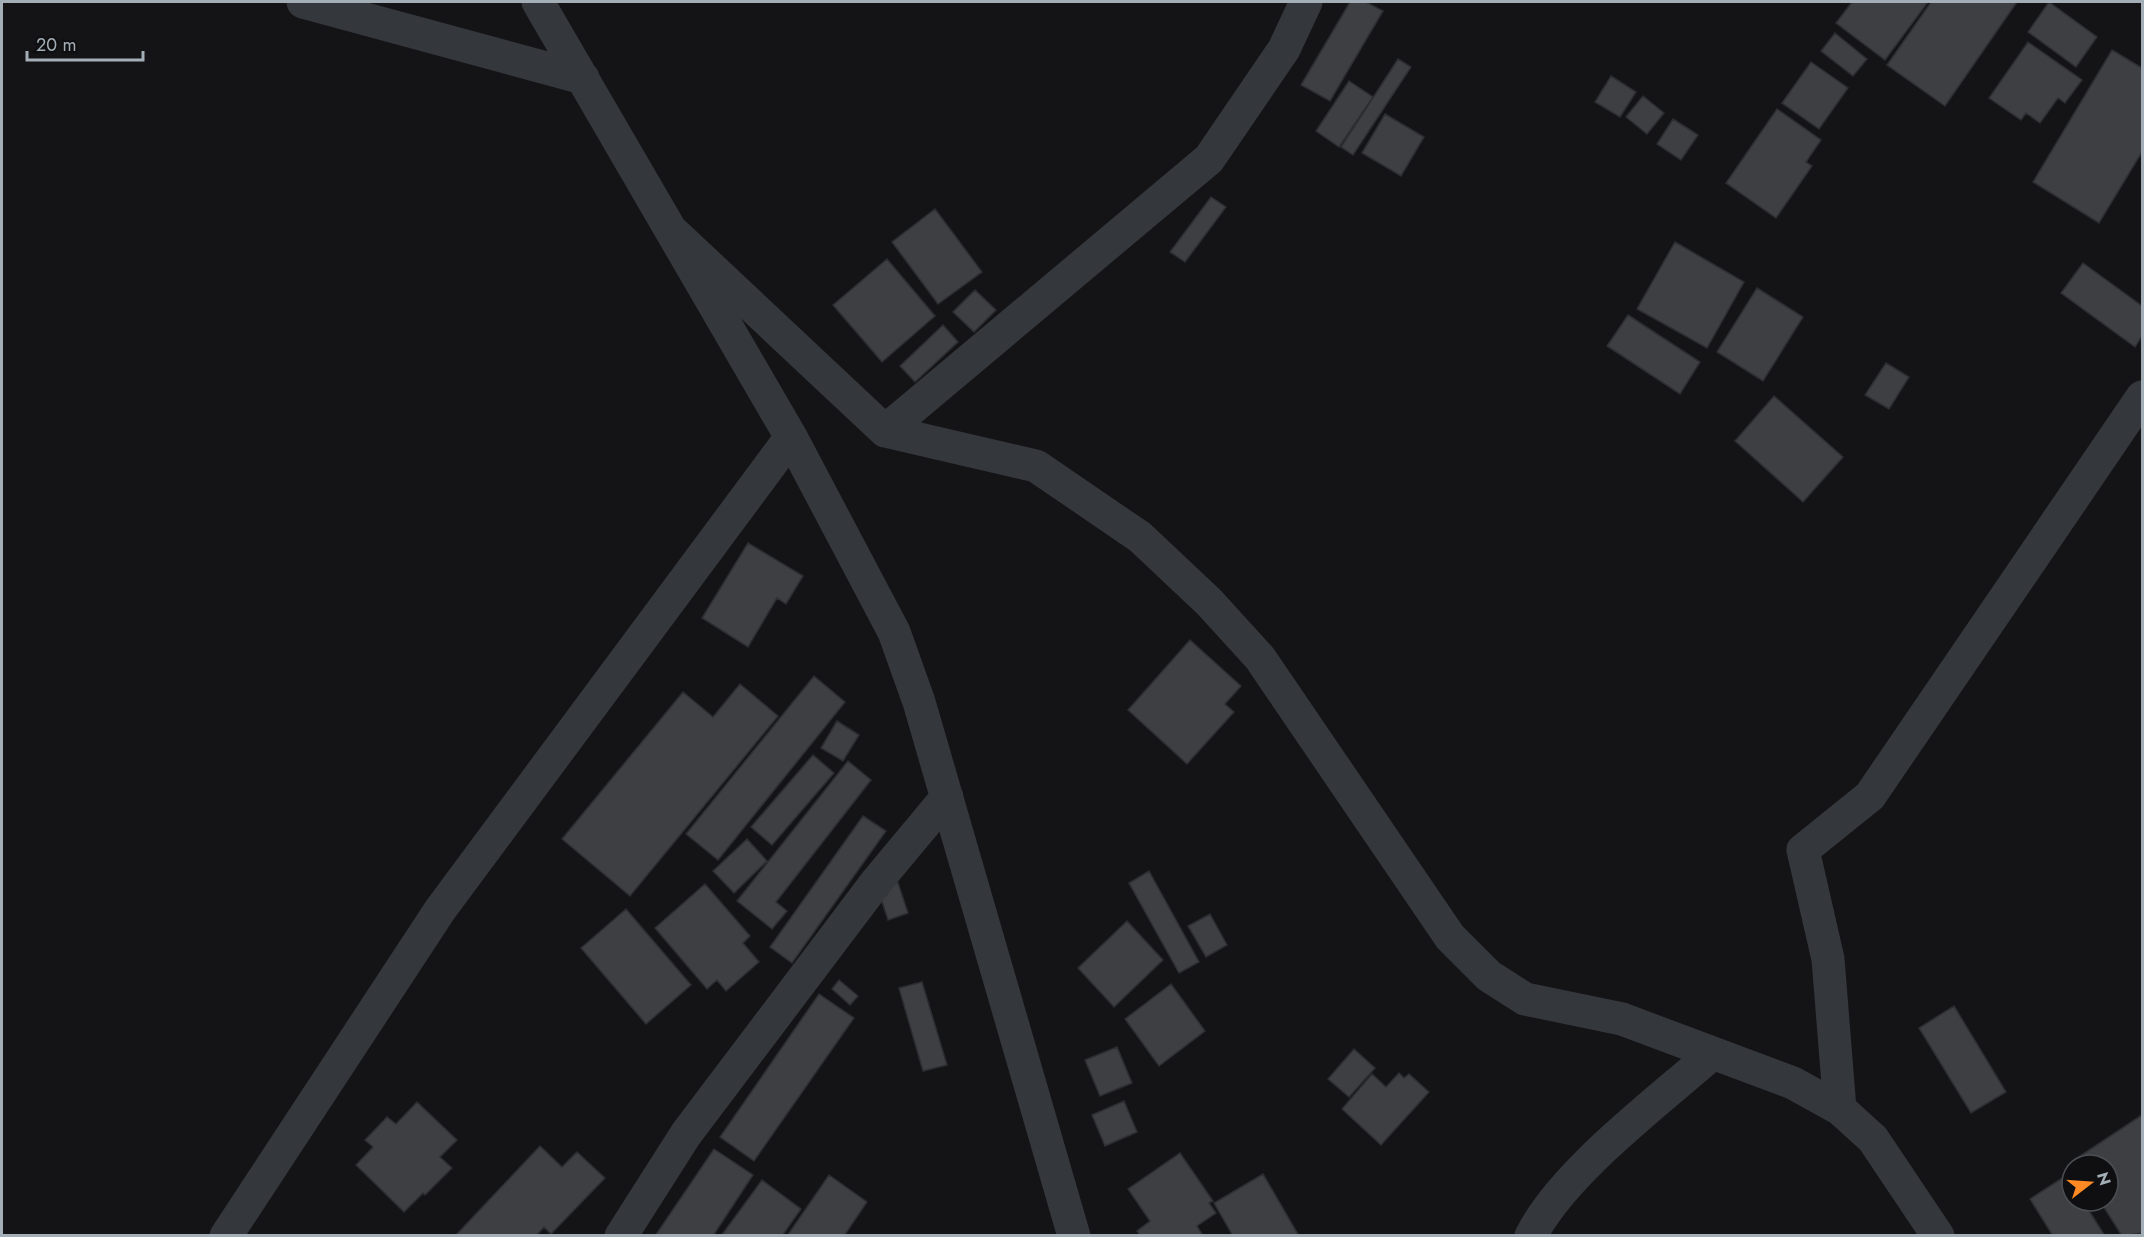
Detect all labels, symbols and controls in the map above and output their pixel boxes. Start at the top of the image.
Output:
scale bar [27,24,142,62]
text: 20 m [36,32,76,58]
north arrow [2060,1153,2120,1213]
text: N [2091,1169,2117,1188]

